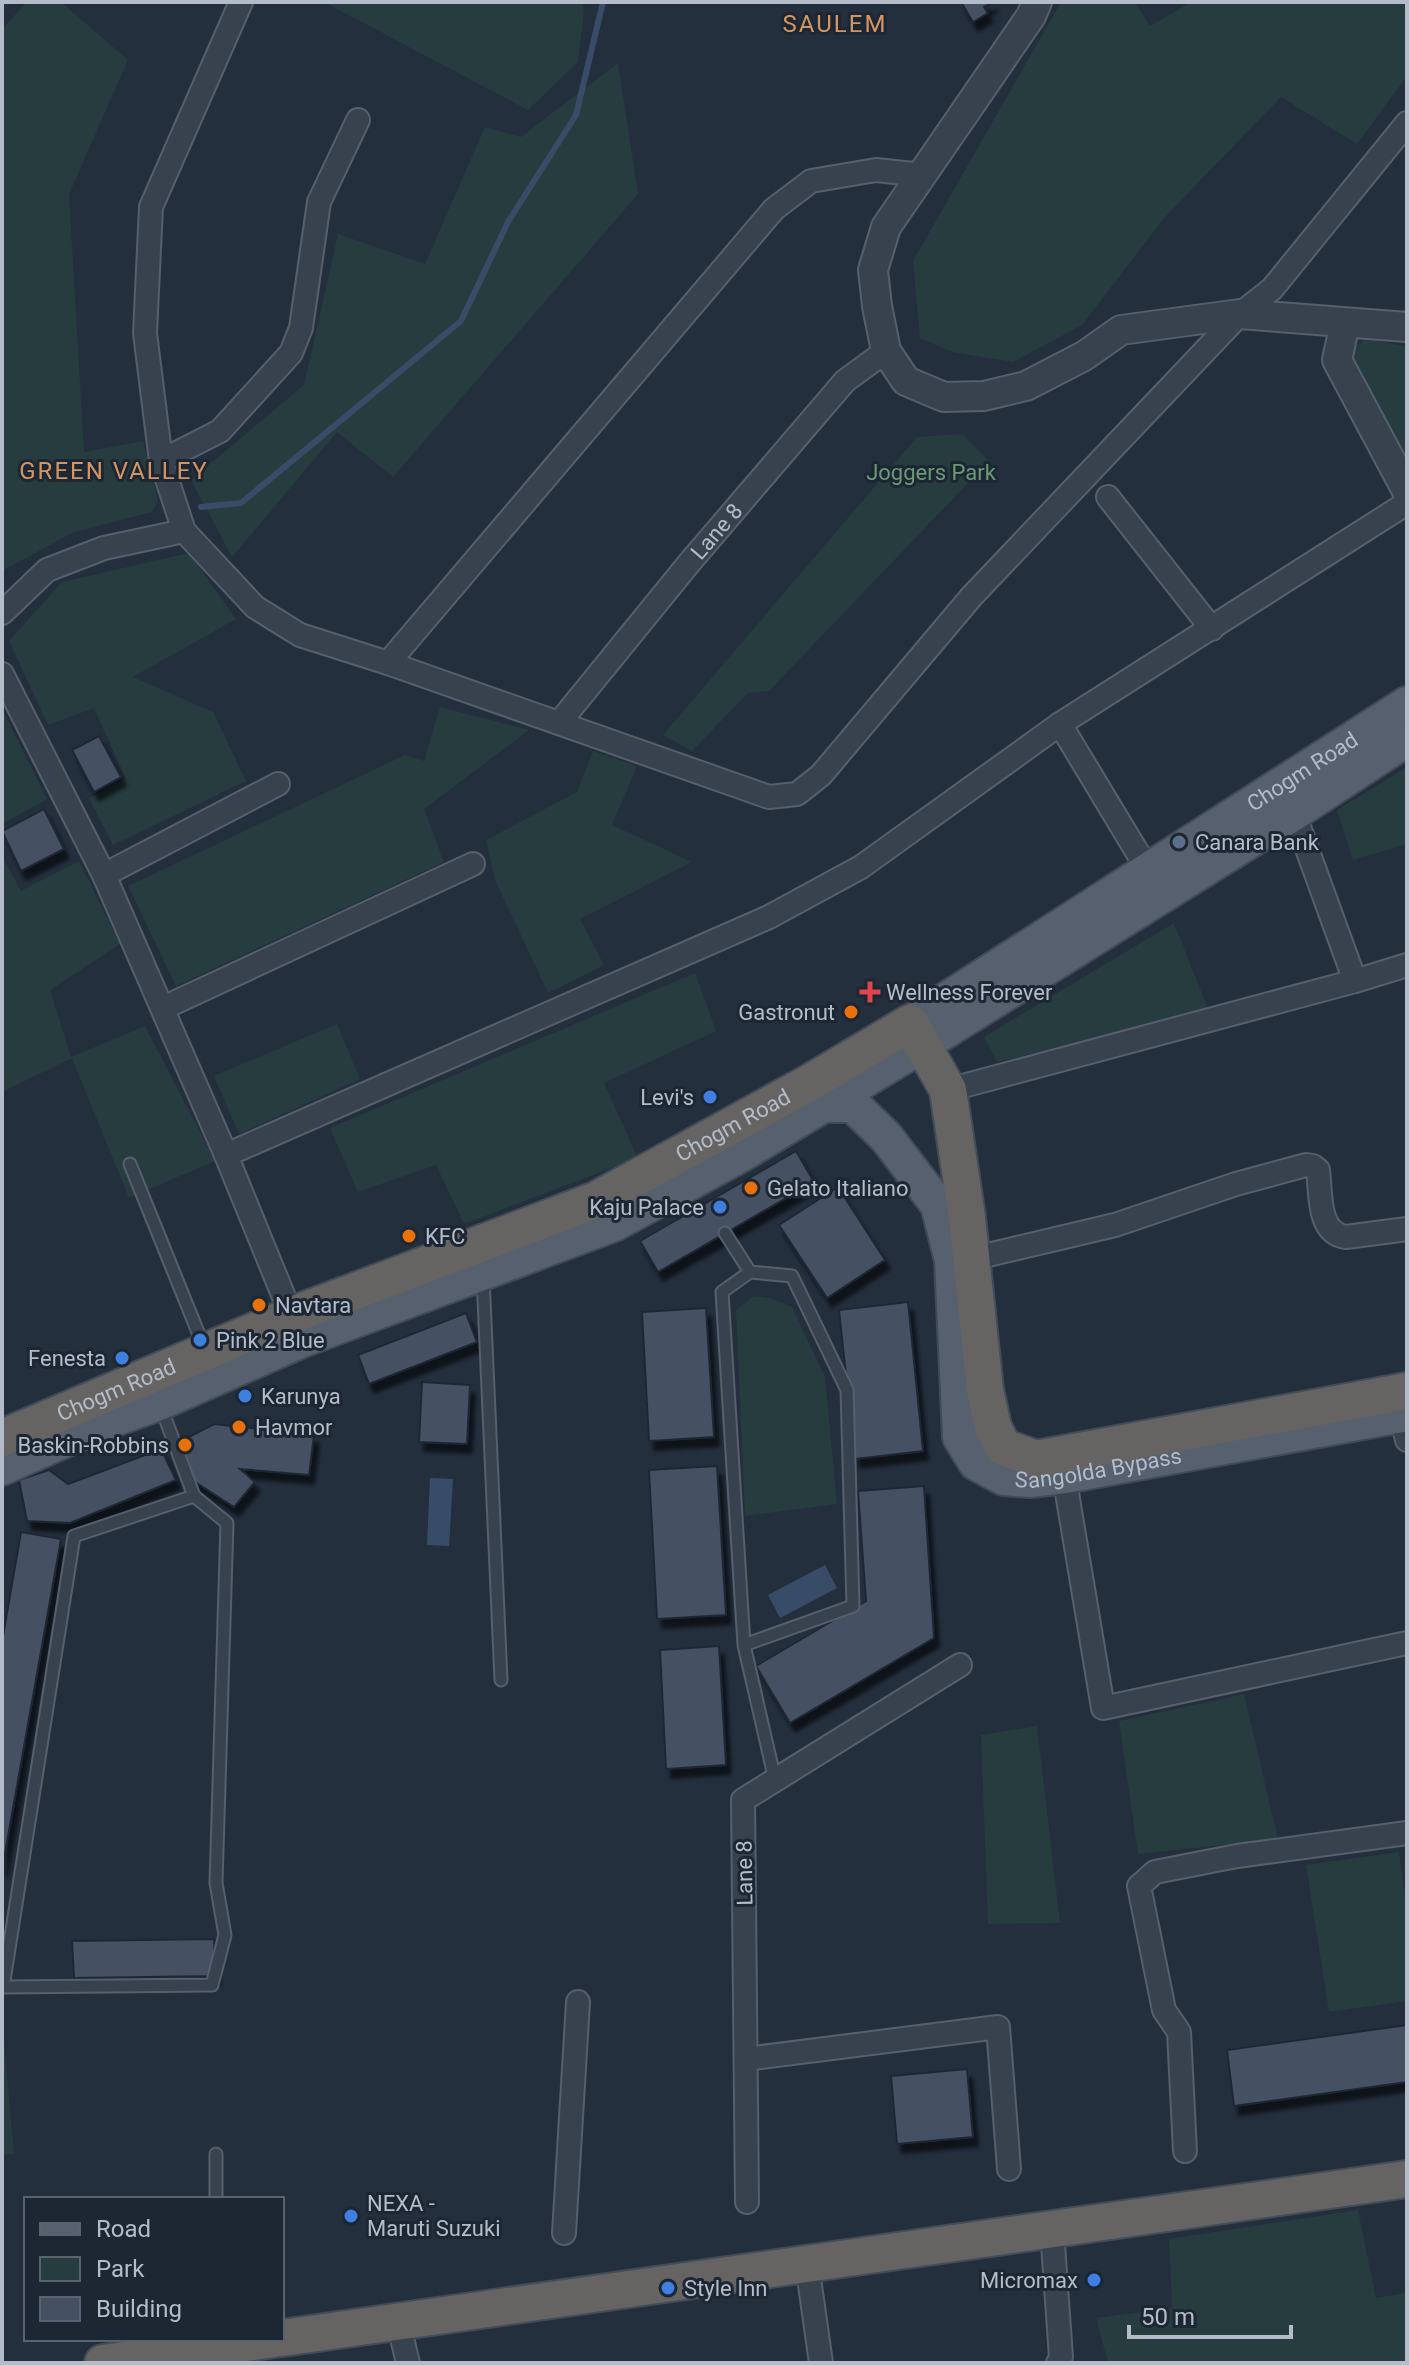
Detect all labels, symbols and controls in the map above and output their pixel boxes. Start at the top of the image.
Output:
district label: SAULEM [783,10,887,38]
district label: GREEN VALLEY [19,457,209,485]
park label: Joggers Park [866,460,997,485]
street label: Lane 8 [686,499,747,565]
street label: Chogm Road [1242,727,1362,816]
place label: Canara Bank [1195,830,1320,855]
marker: Canara Bank [1170,833,1188,851]
place label: Wellness Forever [886,980,1053,1005]
marker: Wellness Forever [861,983,879,1001]
place label: Gastronut [738,1000,835,1025]
marker: Gastronut [842,1003,860,1021]
street label: Chogm Road [671,1084,794,1167]
place label: Levi's [640,1085,694,1110]
marker: Levi's [701,1088,719,1106]
place label: Gelato Italiano [767,1176,908,1201]
marker: Gelato Italiano [742,1179,760,1197]
place label: Kaju Palace [589,1195,704,1220]
marker: Kaju Palace [711,1198,729,1216]
place label: KFC [425,1224,465,1249]
marker: KFC [400,1227,418,1245]
place label: Navtara [275,1293,351,1318]
marker: Navtara [250,1296,268,1314]
place label: Pink 2 Blue [216,1328,325,1353]
marker: Pink 2 Blue [191,1331,209,1349]
place label: Fenesta [28,1346,106,1371]
marker: Fenesta [113,1349,131,1367]
street label: Chogm Road [53,1354,180,1426]
place label: Karunya [261,1384,341,1409]
marker: Karunya [236,1387,254,1405]
place label: Havmor [255,1415,333,1440]
marker: Havmor [230,1418,248,1436]
place label: Baskin-Robbins [18,1433,169,1458]
marker: Baskin-Robbins [176,1436,194,1454]
street label: Sangolda Bypass [1014,1443,1184,1493]
street label: Lane 8 [731,1840,758,1906]
place label: NEXA - Maruti Suzuki [367,2191,501,2241]
legend [24,2197,284,2341]
marker: NEXA - Maruti Suzuki [342,2207,360,2225]
text: Road [96,2215,151,2243]
text: Park [96,2255,145,2283]
place label: Micromax [980,2268,1078,2293]
marker: Micromax [1085,2271,1103,2289]
place label: Style Inn [684,2276,767,2301]
marker: Style Inn [659,2279,677,2297]
scale bar [1129,2289,1291,2339]
text: Building [96,2295,182,2323]
text: 50 m [1141,2303,1195,2331]

